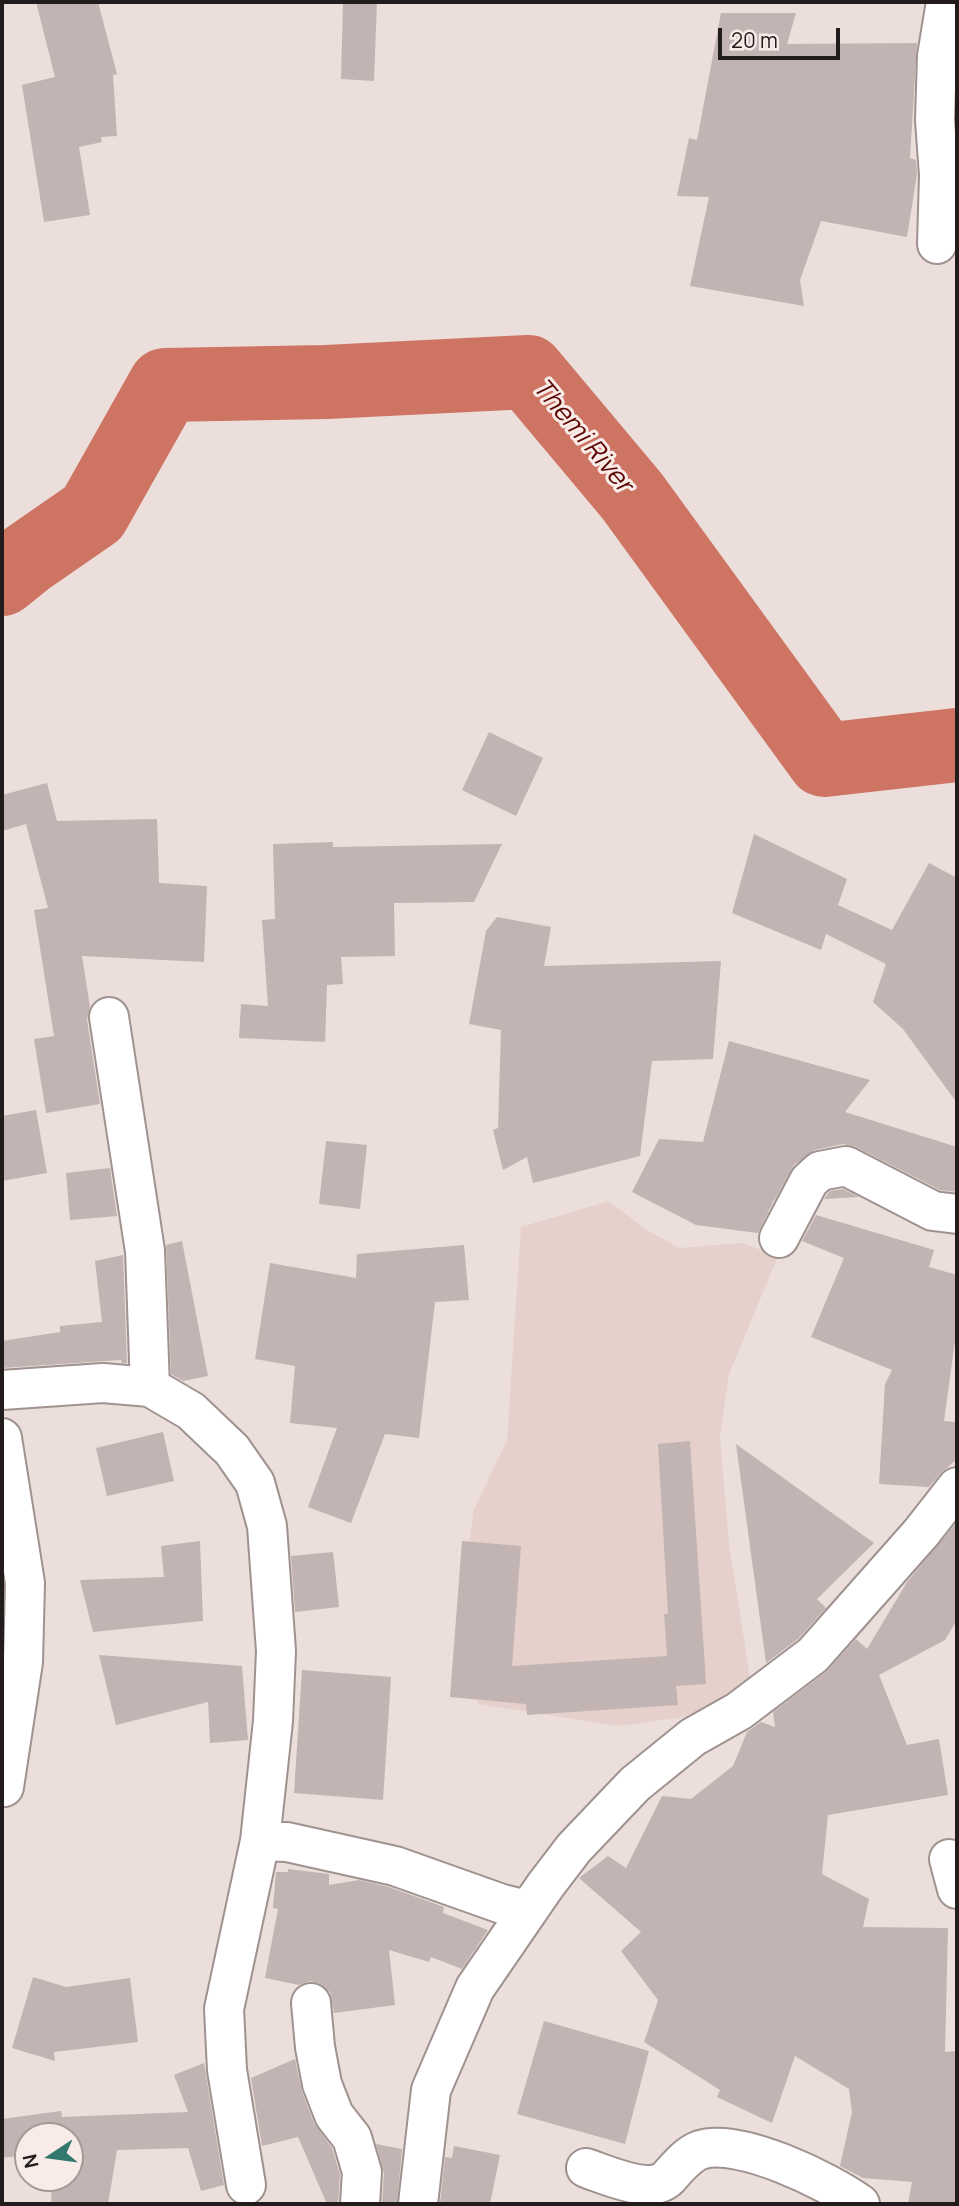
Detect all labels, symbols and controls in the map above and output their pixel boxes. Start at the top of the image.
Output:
scale bar [721,14,844,58]
text: 20 m [731,26,778,54]
water label: Themi River [525,373,639,499]
north arrow [14,2122,84,2192]
text: N [16,2152,45,2171]

